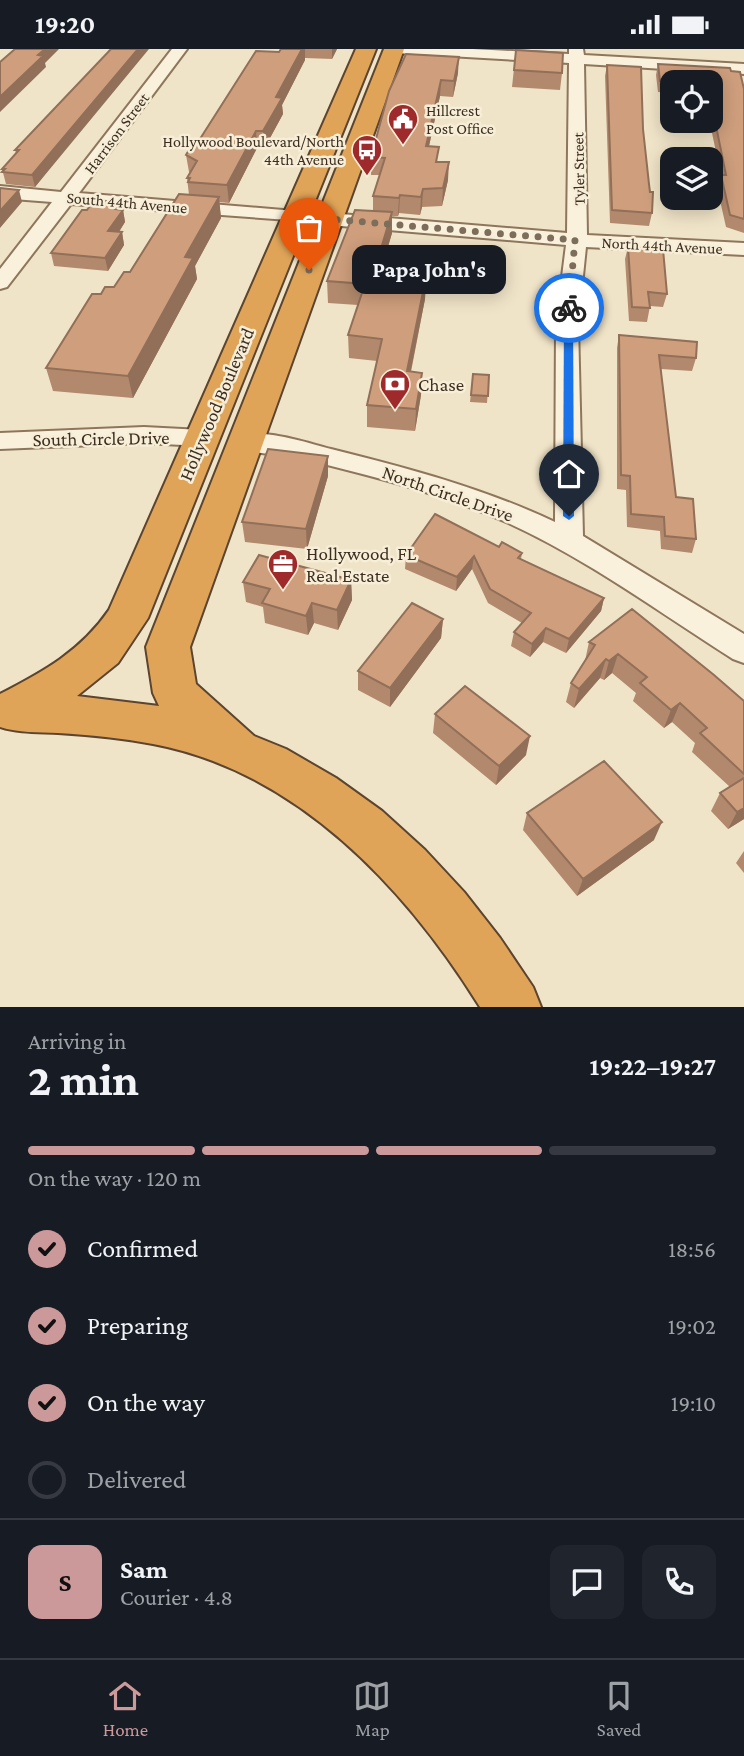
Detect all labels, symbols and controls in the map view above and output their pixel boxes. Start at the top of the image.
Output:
text: 19:20 [35,10,95,39]
map controls [660,70,723,210]
button: locate [660,70,723,133]
street label: Harrison Street [80,89,153,177]
public building icon: Hillcrest Post Office [386,102,420,146]
place label: Hillcrest Post Office [426,102,494,137]
street label: Tyler Street [569,131,589,206]
place label: Hollywood Boulevard/North 44th Avenue [163,133,344,168]
bus stop icon: Hollywood Boulevard/North 44th Avenue [350,133,384,177]
button: layers [660,147,723,210]
street label: South 44th Avenue [66,189,188,216]
pin [279,198,339,270]
icon: bag [290,209,328,247]
street label: North 44th Avenue [601,234,723,257]
callout: Papa John's [351,245,505,295]
text: Papa John's [372,256,486,282]
courier [534,273,604,343]
icon: bike [550,289,588,327]
street label: Hollywood Boulevard [175,325,258,484]
bank icon: Chase [378,367,412,411]
place label: Chase [418,374,464,395]
street label: South Circle Drive [32,427,170,450]
pin [539,444,599,516]
icon: home [550,455,588,493]
street label: North Circle Drive [380,461,516,526]
place label: Hollywood, FL Real Estate [306,543,417,586]
office icon: Hollywood, FL Real Estate [266,547,300,591]
text: Arriving in [28,1028,126,1054]
text: 19:22–19:27 [590,1052,716,1081]
text: 2 min [28,1054,139,1105]
text: On the way · 120 m [28,1165,201,1191]
icon: check [28,1230,66,1268]
text: Confirmed [87,1234,198,1263]
text: 18:56 [668,1236,716,1262]
icon: check [28,1307,66,1345]
text: Preparing [87,1311,188,1340]
text: 19:02 [668,1313,716,1339]
icon: check [28,1384,66,1422]
text: On the way [87,1388,205,1417]
text: 19:10 [671,1390,716,1416]
text: Delivered [87,1465,186,1494]
button: chat [550,1545,624,1619]
button: phone [642,1545,716,1619]
text: Sam [120,1555,168,1584]
text: S [59,1568,72,1597]
text: Courier · 4.8 [120,1584,233,1610]
tab: Home [103,1677,148,1740]
tab: Map [353,1677,391,1740]
tab: Saved [597,1677,641,1740]

